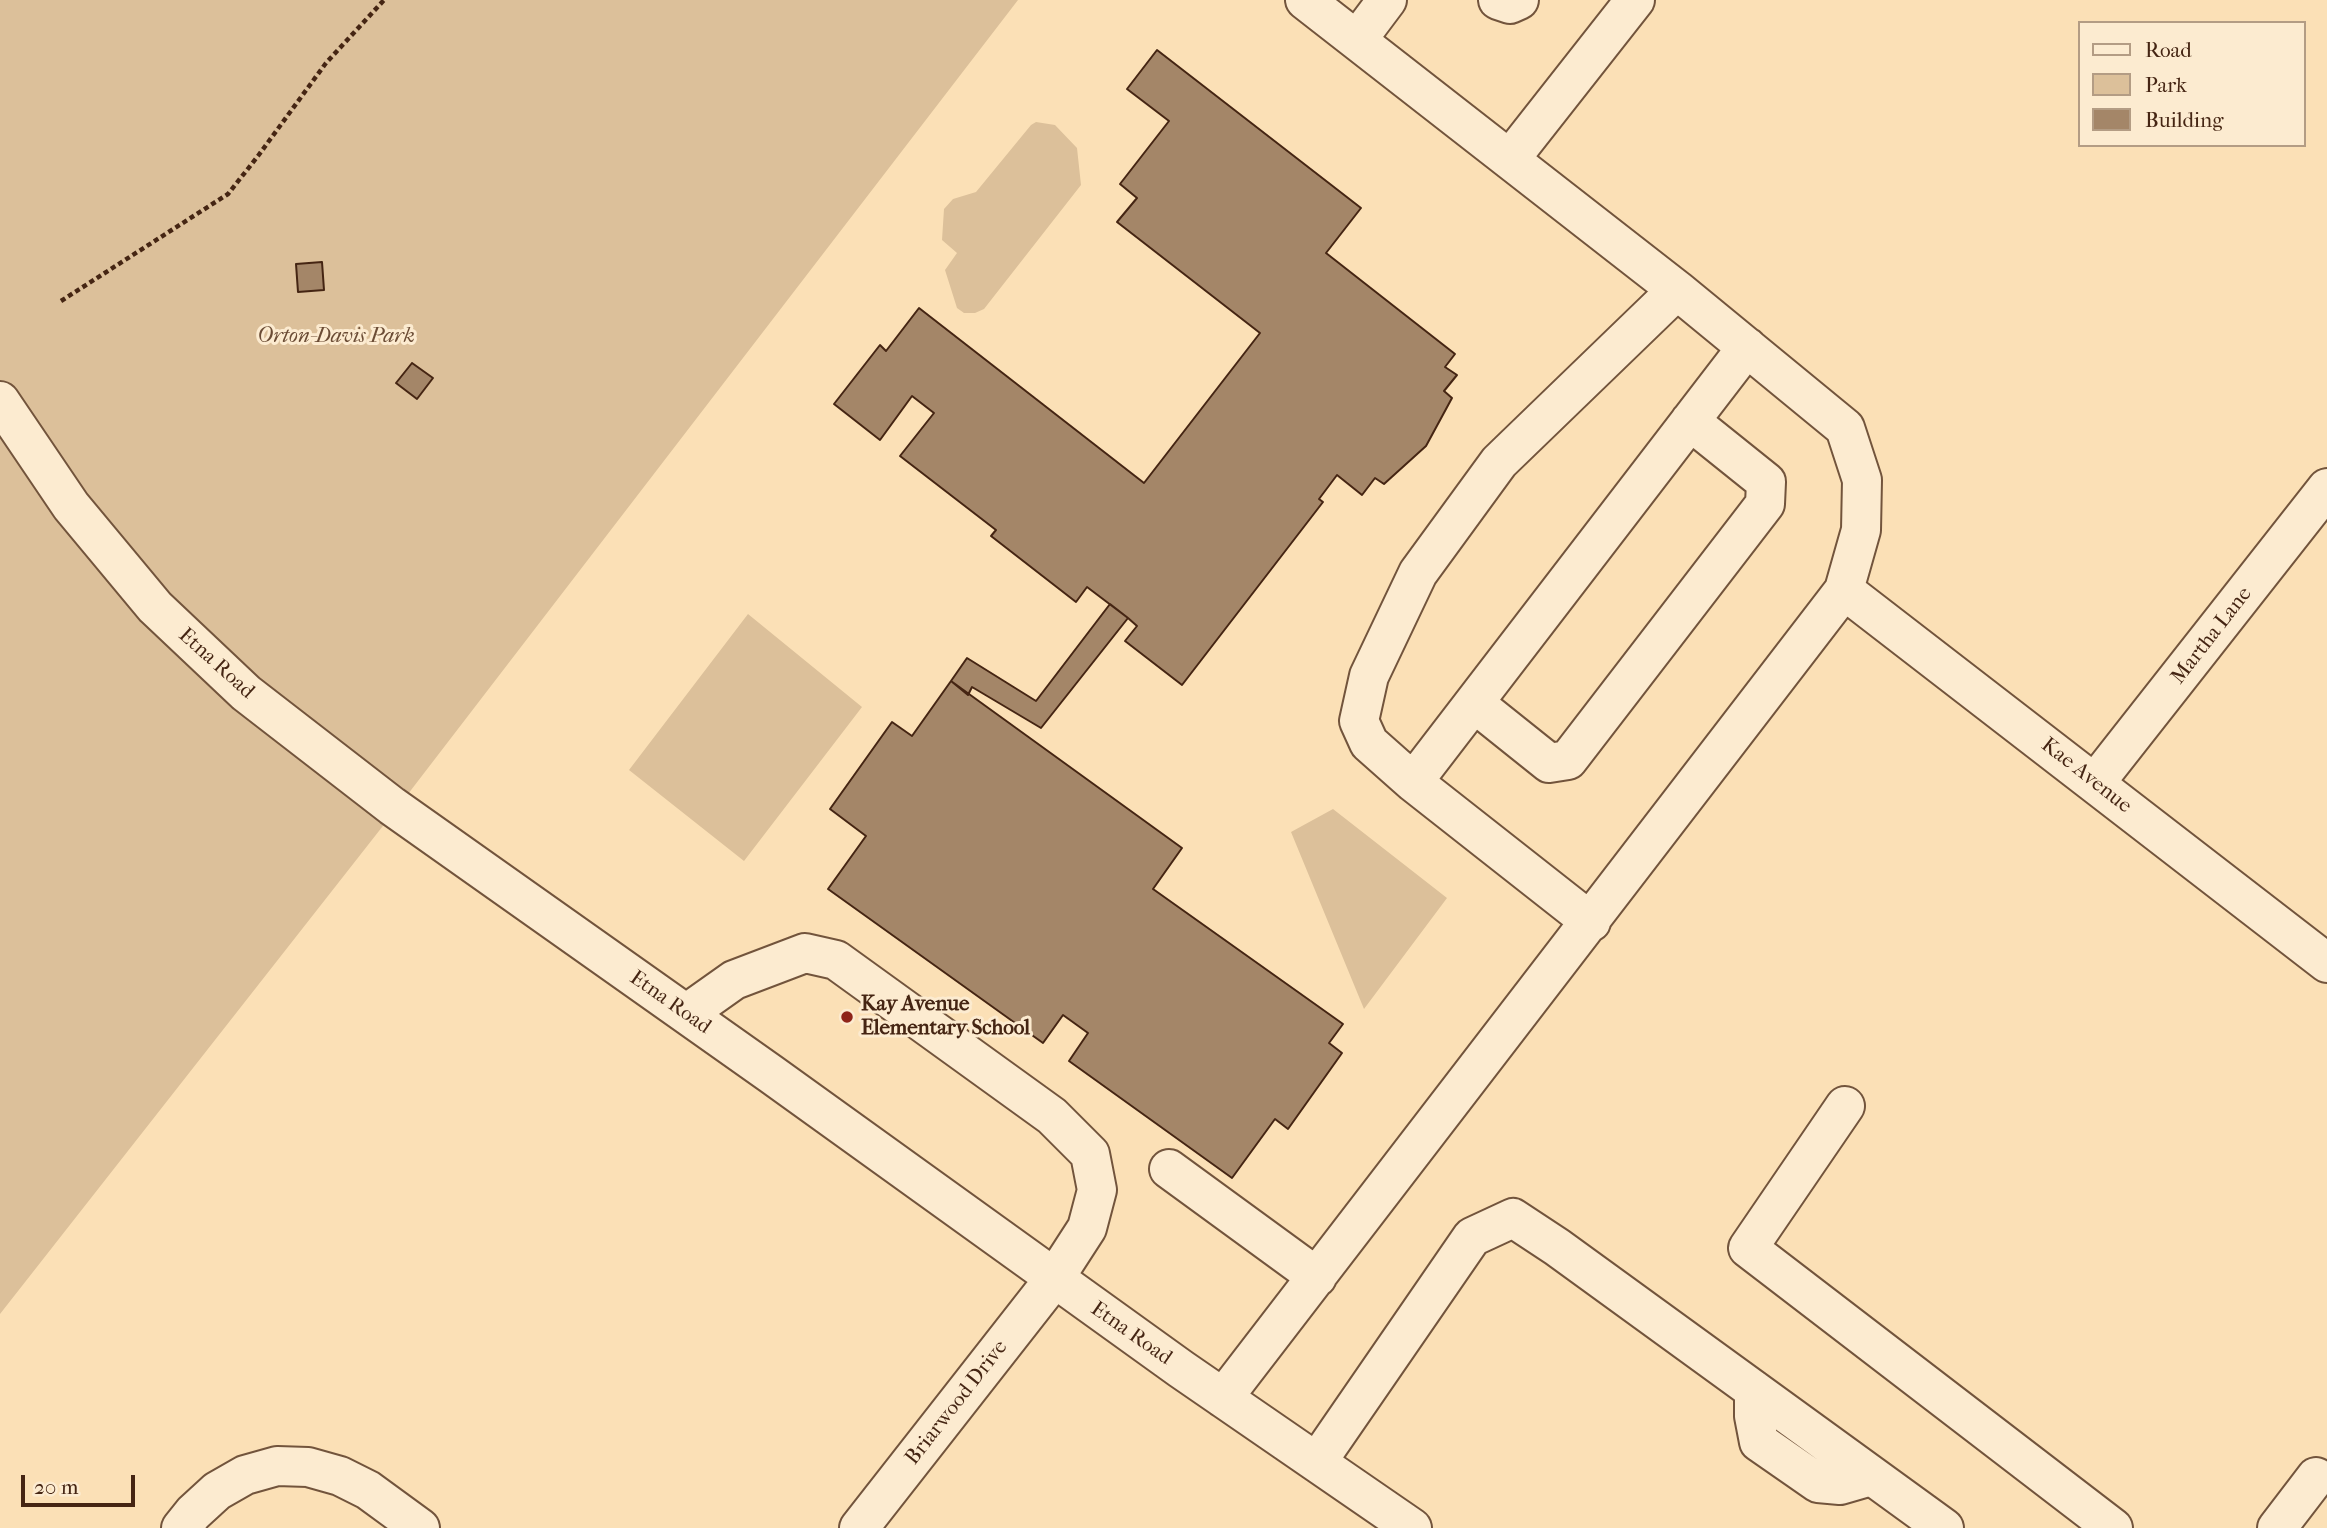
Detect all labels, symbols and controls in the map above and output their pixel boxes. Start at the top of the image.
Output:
legend [2078,21,2306,147]
text: Road [2145,38,2192,62]
text: Park [2145,73,2187,97]
text: Building [2145,108,2223,132]
park label: Orton-Davis Park [257,324,415,350]
street label: Martha Lane [2166,582,2258,690]
street label: Etna Road [173,623,259,705]
street label: Kae Avenue [2036,733,2136,819]
street label: Etna Road [624,966,716,1040]
place label: Kay Avenue Elementary School [861,992,1030,1042]
marker: Kay Avenue Elementary School [839,1009,855,1025]
street label: Etna Road [1085,1297,1177,1371]
street label: Briarwood Drive [900,1336,1014,1470]
scale bar [24,1462,138,1506]
text: 20 m [34,1475,78,1499]

